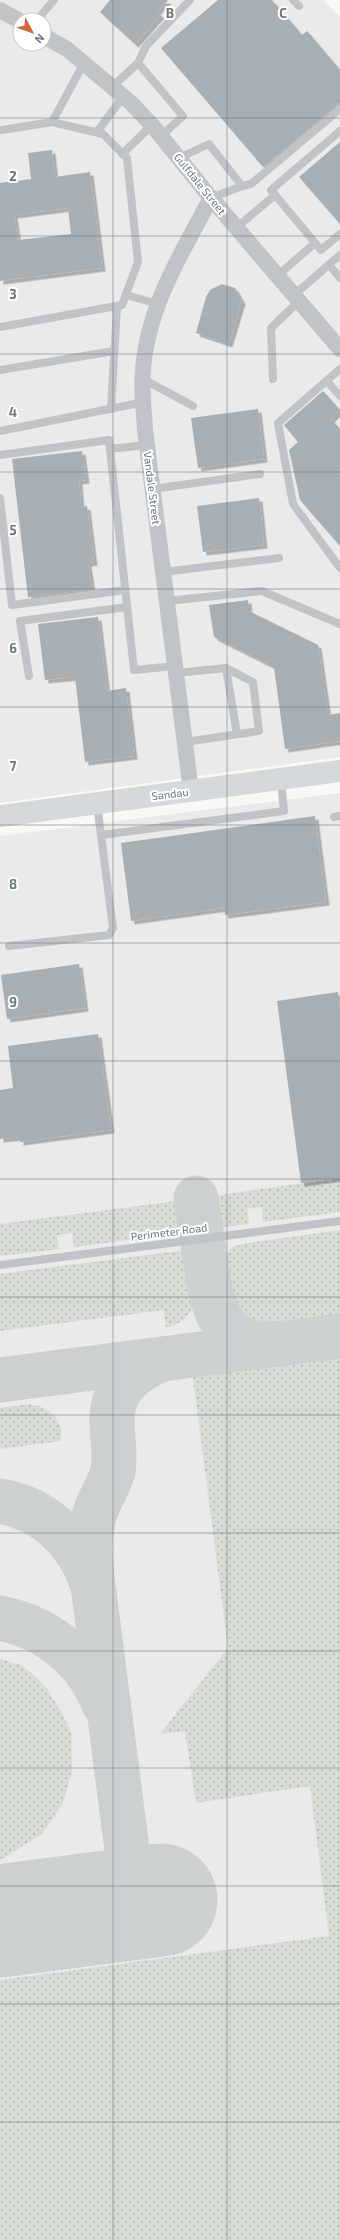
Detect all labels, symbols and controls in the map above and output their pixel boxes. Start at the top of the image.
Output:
text: B [166,5,174,21]
text: C [279,5,287,21]
north arrow [12,12,52,52]
text: N [32,32,47,46]
street label: Gulfdale Street [172,150,229,217]
text: 2 [9,168,17,184]
text: 3 [9,286,17,302]
text: 4 [9,404,17,420]
street label: Vandale Street [142,451,163,525]
text: 5 [9,522,17,538]
text: 6 [9,640,17,656]
text: 7 [10,758,17,774]
street label: Sandau [151,785,189,802]
text: 8 [9,876,17,892]
text: 9 [9,994,17,1010]
street label: Perimeter Road [130,1220,208,1243]

